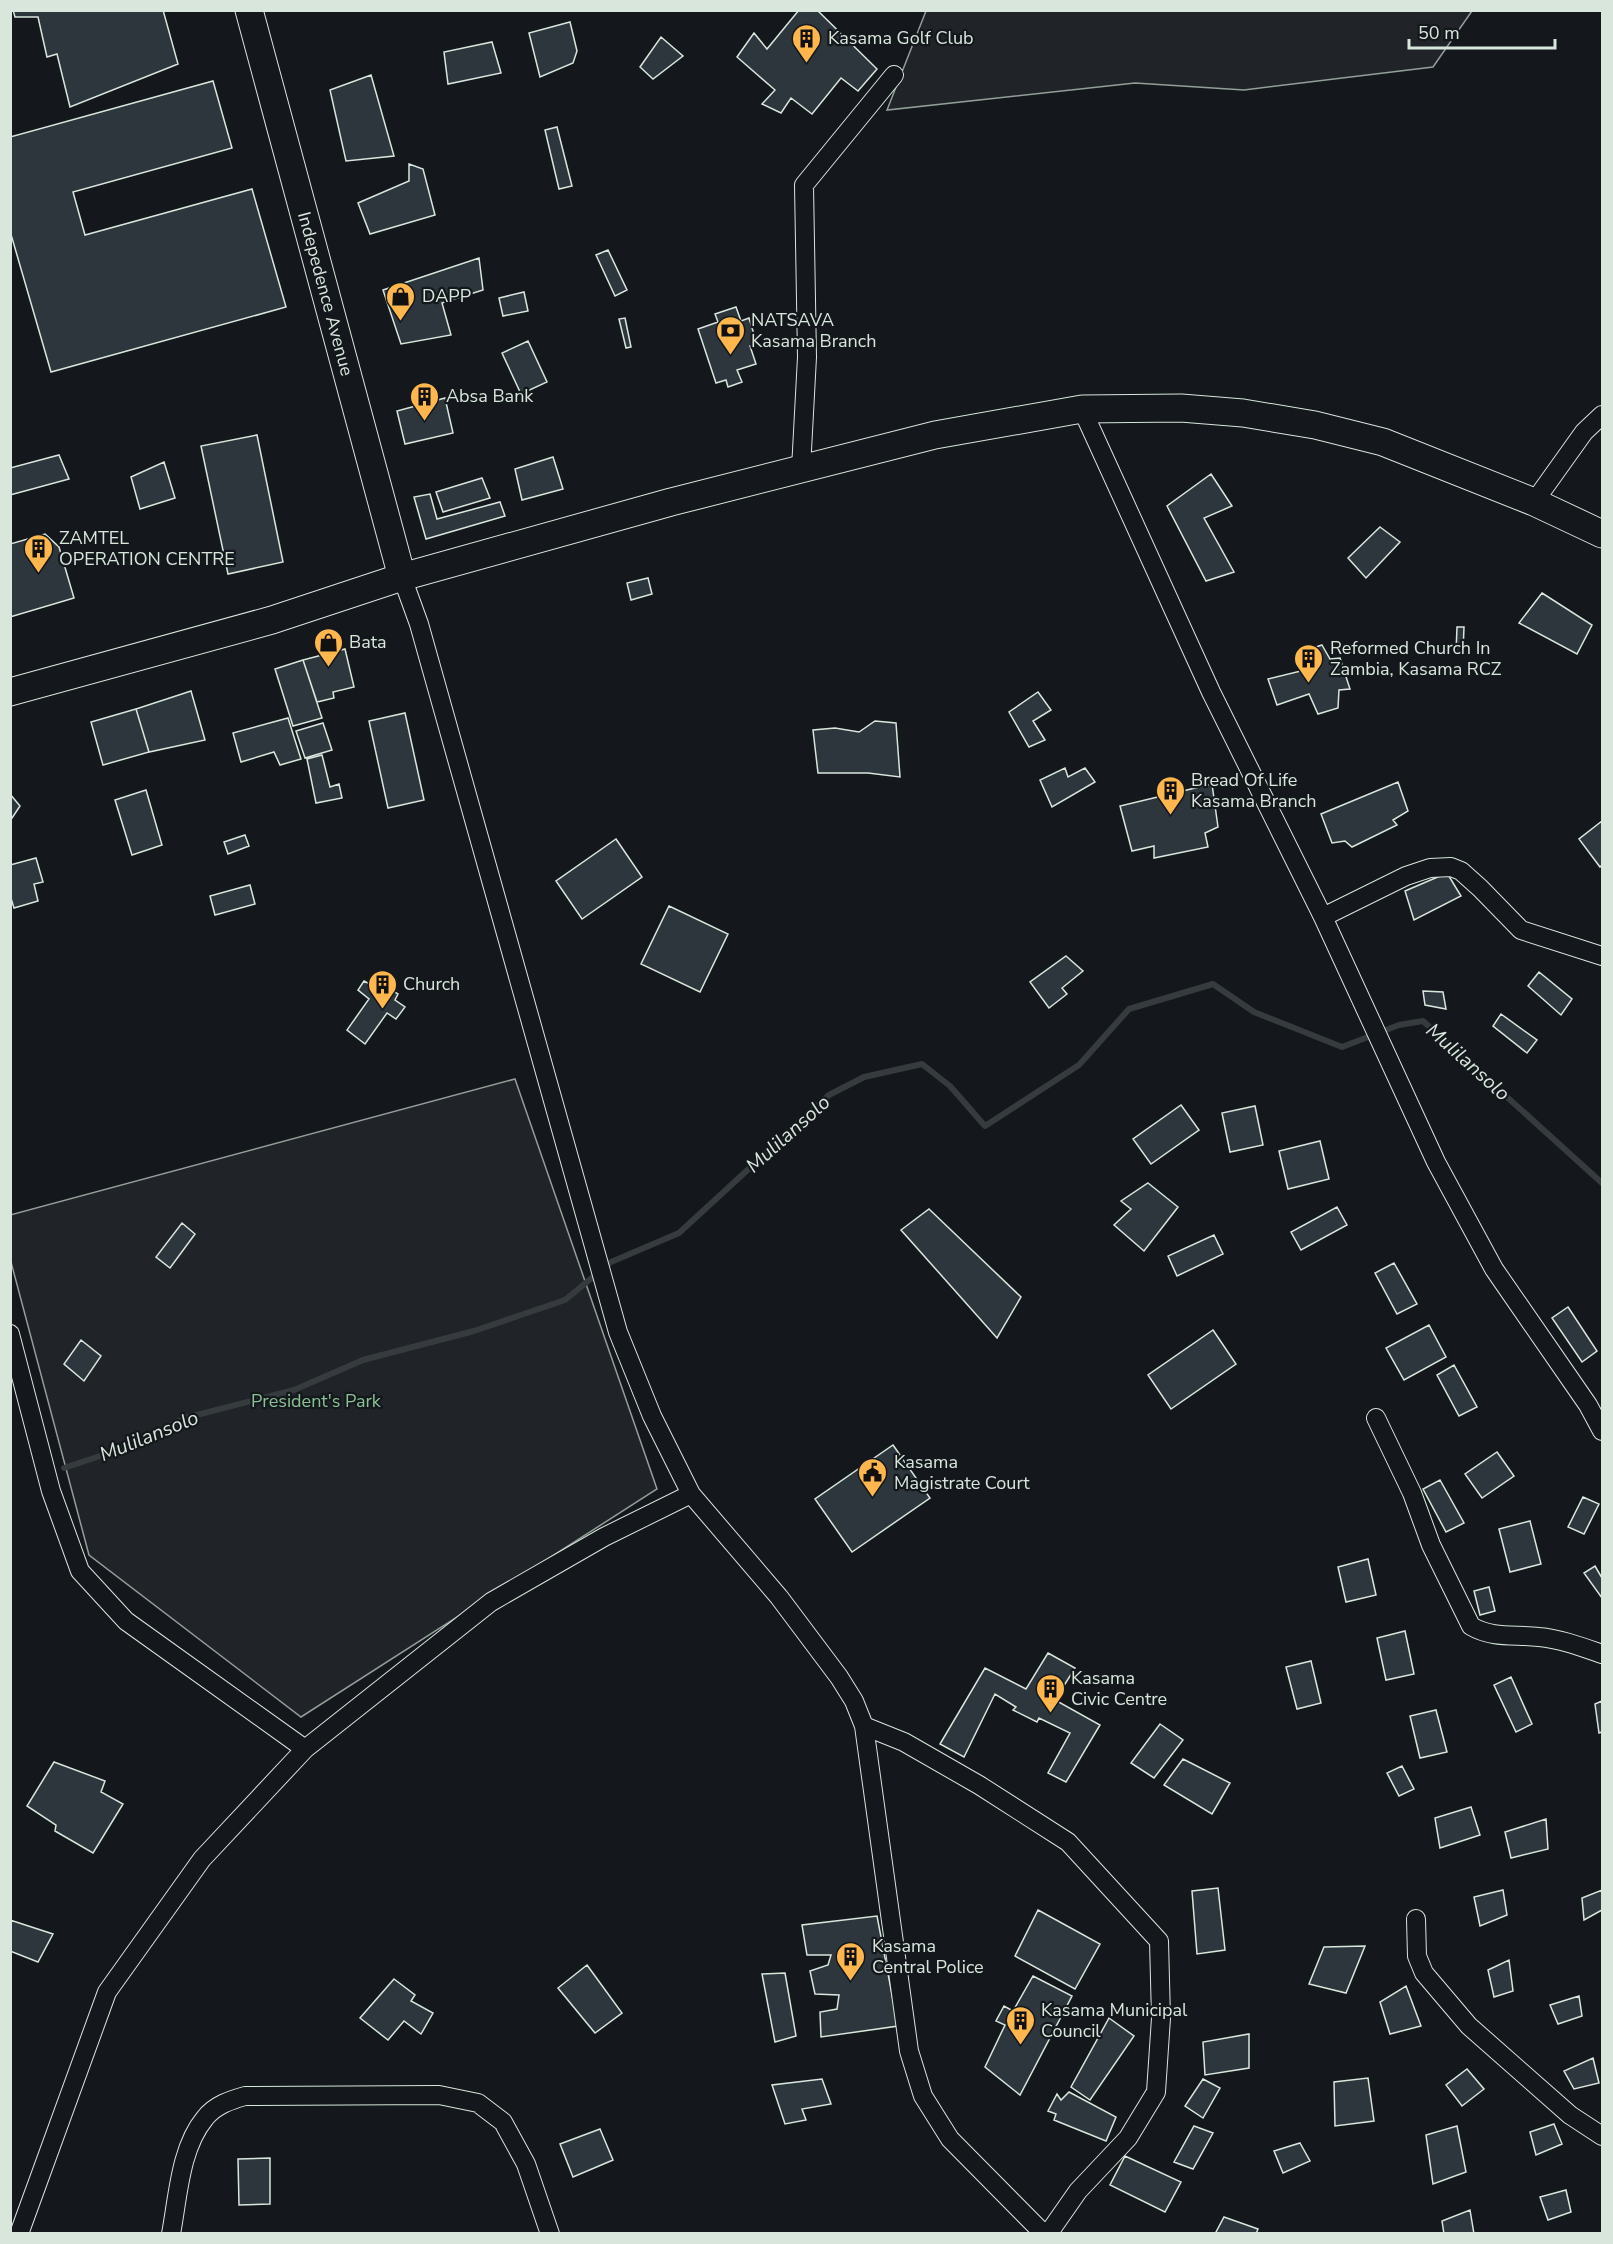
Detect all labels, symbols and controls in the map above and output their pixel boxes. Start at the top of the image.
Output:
scale bar [1409,12,1554,50]
text: 50 m [1418,21,1460,45]
building icon: Kasama Golf Club [791,22,823,64]
place label: Kasama Golf Club [828,26,974,50]
street label: Indepedence Avenue [292,209,359,379]
shop icon: DAPP [385,280,417,322]
place label: DAPP [422,284,471,308]
place label: NATSAVA Kasama Branch [751,308,876,353]
bank icon: NATSAVA Kasama Branch [714,314,746,356]
building icon: Absa Bank [409,380,441,422]
place label: Absa Bank [446,384,534,408]
place label: ZAMTEL OPERATION CENTRE [59,526,235,571]
building icon: ZAMTEL OPERATION CENTRE [22,532,54,574]
shop icon: Bata [312,626,344,668]
place label: Bata [349,630,387,654]
place label: Reformed Church In Zambia, Kasama RCZ [1330,636,1502,681]
building icon: Reformed Church In Zambia, Kasama RCZ [1293,642,1325,684]
place label: Bread Of Life Kasama Branch [1191,768,1316,813]
building icon: Bread Of Life Kasama Branch [1154,774,1186,816]
building icon: Church [366,968,398,1010]
place label: Church [403,972,460,996]
water label: Mulilansolo [1420,1017,1516,1107]
water label: Mulilansolo [740,1089,836,1179]
park label: President's Park [251,1389,382,1413]
water label: Mulilansolo [96,1404,202,1468]
place label: Kasama Magistrate Court [894,1450,1030,1495]
public building icon: Kasama Magistrate Court [857,1456,889,1498]
place label: Kasama Civic Centre [1071,1666,1167,1711]
building icon: Kasama Civic Centre [1034,1672,1066,1714]
place label: Kasama Central Police [872,1934,984,1979]
building icon: Kasama Central Police [835,1940,867,1982]
place label: Kasama Municipal Council [1041,1998,1188,2043]
building icon: Kasama Municipal Council [1004,2004,1036,2046]

